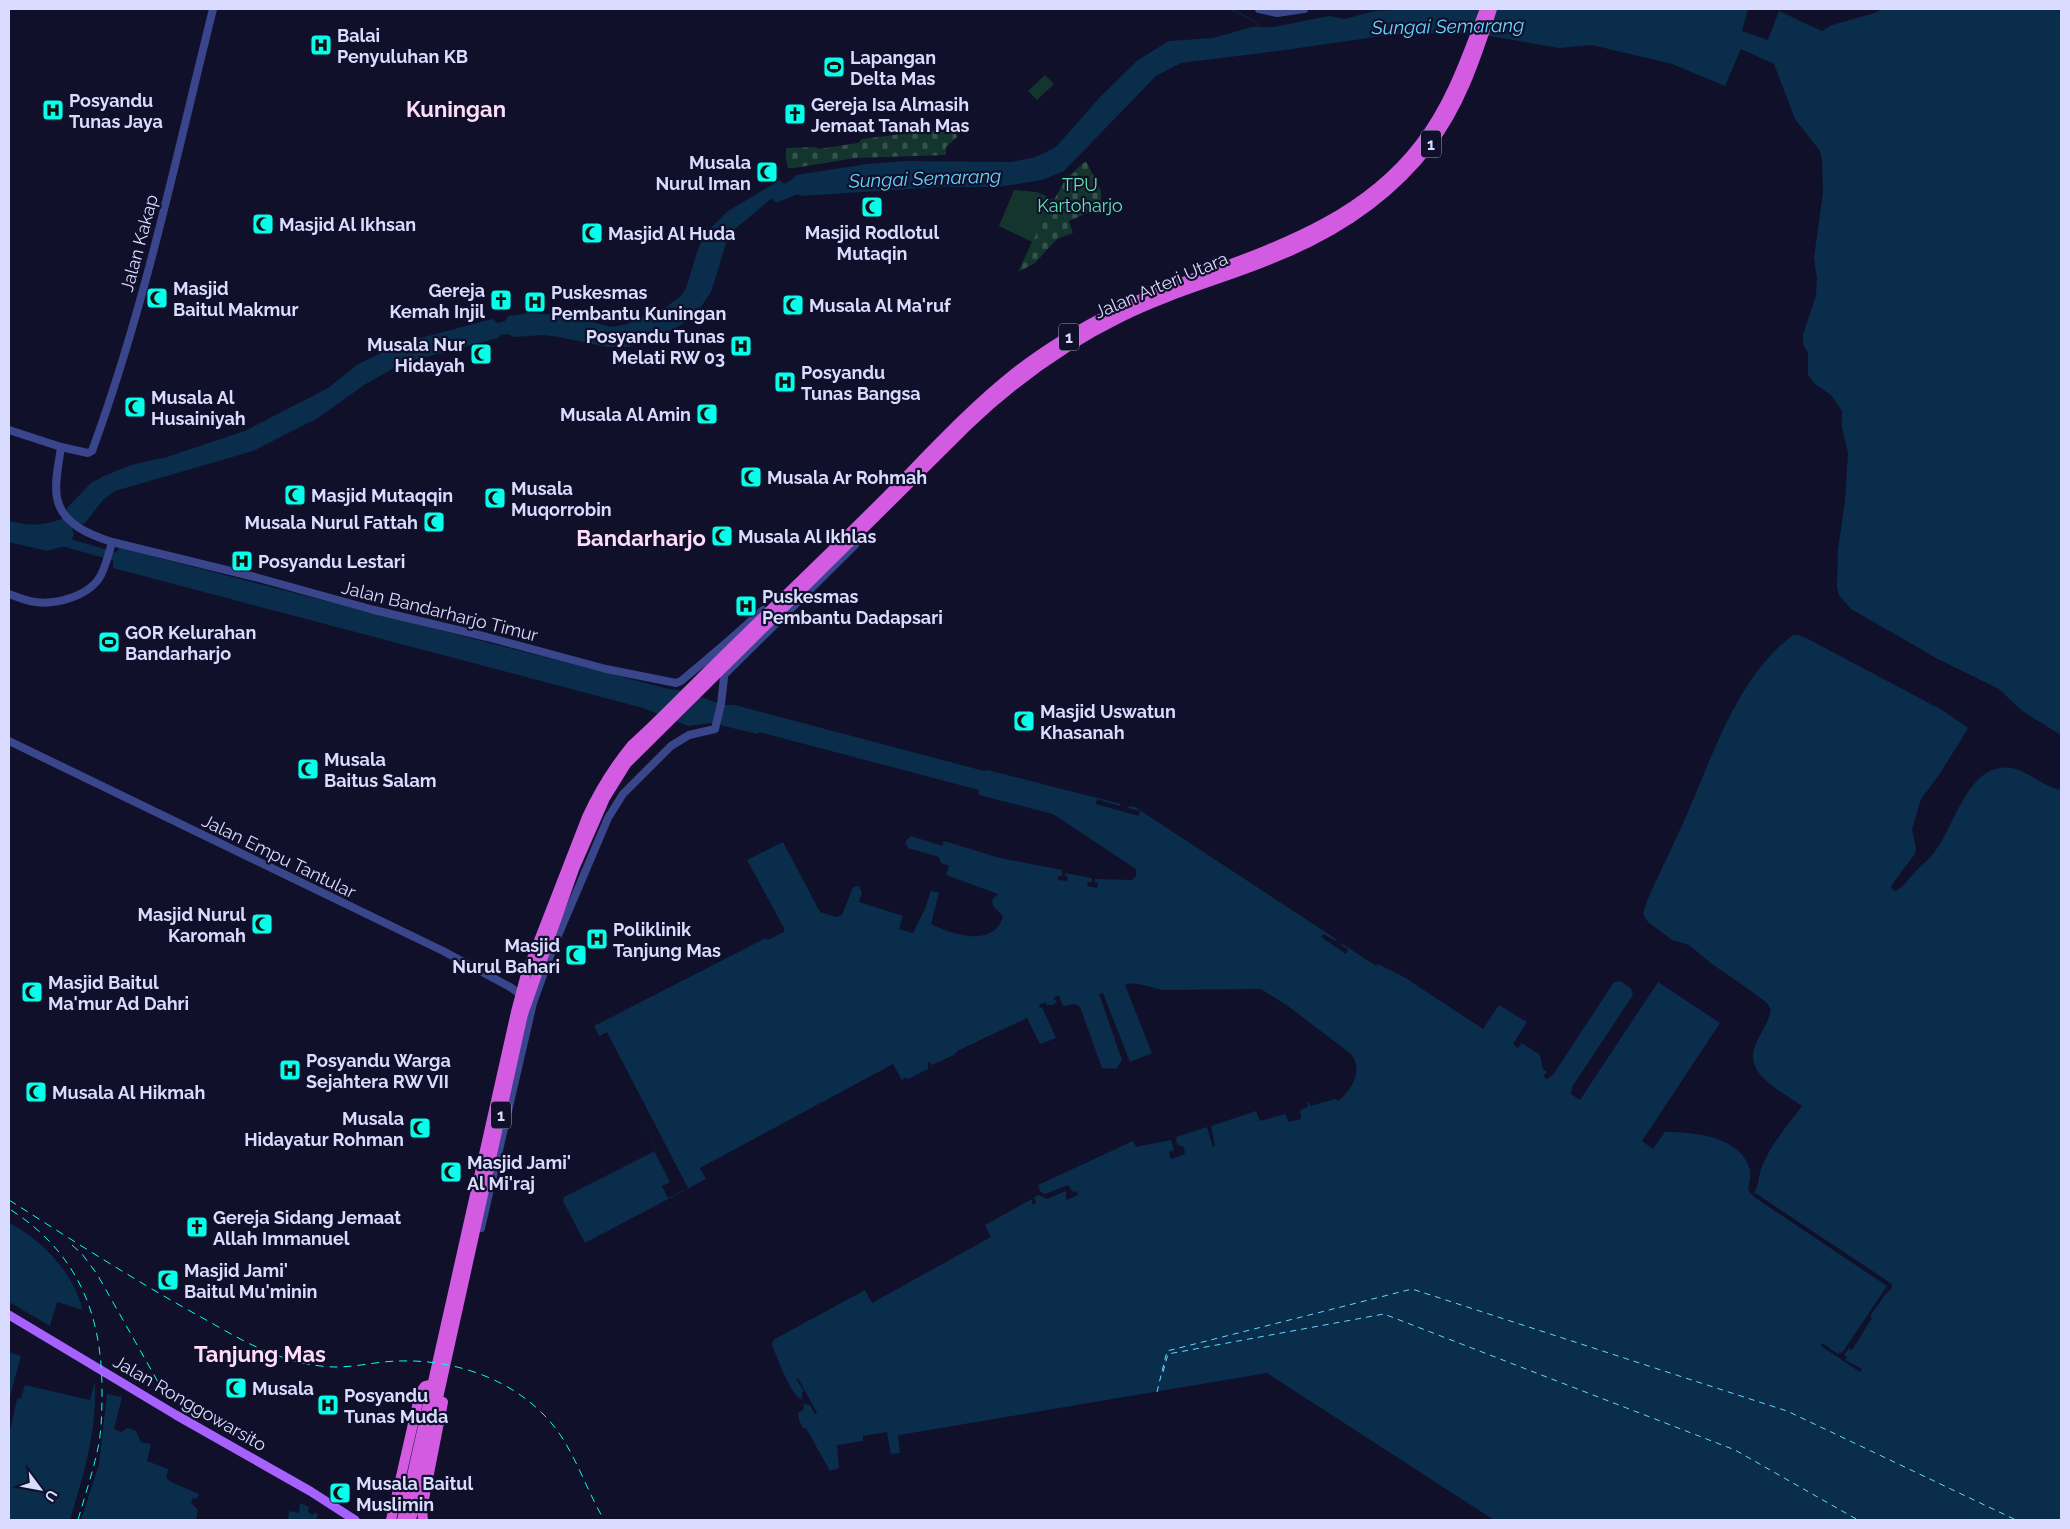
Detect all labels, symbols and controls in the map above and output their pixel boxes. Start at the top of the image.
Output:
water label: Sungai Semarang [1370,14,1525,38]
place label: Balai Penyuluhan KB [337,25,468,67]
hospital icon: Balai Penyuluhan KB [309,33,333,57]
place label: Lapangan Delta Mas [850,47,936,89]
sports icon: Lapangan Delta Mas [822,55,846,79]
place label: Posyandu Tunas Jaya [69,90,163,132]
place label: Gereja Isa Almasih Jemaat Tanah Mas [811,94,970,136]
district label: Kuningan [406,96,506,122]
hospital icon: Posyandu Tunas Jaya [41,98,65,122]
church icon: Gereja Isa Almasih Jemaat Tanah Mas [783,102,807,126]
road number: 1 [1421,130,1441,158]
place label: Musala Nurul Iman [655,152,751,194]
mosque icon: Musala Nurul Iman [755,160,779,184]
water label: Sungai Semarang [847,164,1002,192]
park label: TPU Kartoharjo [1037,174,1123,216]
street label: Jalan Kakap [116,192,162,294]
mosque icon: Masjid Rodlotul Mutaqin [860,195,884,219]
mosque icon: Masjid Al Ikhsan [251,212,275,236]
place label: Masjid Al Ikhsan [279,214,416,235]
mosque icon: Masjid Al Huda [580,221,604,245]
place label: Masjid Rodlotul Mutaqin [805,222,939,264]
place label: Masjid Al Huda [608,223,735,244]
street label: Jalan Arteri Utara [1091,247,1231,323]
place label: Masjid Baitul Makmur [173,278,298,320]
place label: Gereja Kemah Injil [389,280,485,322]
place label: Puskesmas Pembantu Kuningan [551,282,726,324]
mosque icon: Masjid Baitul Makmur [145,286,169,310]
church icon: Gereja Kemah Injil [489,288,513,312]
hospital icon: Puskesmas Pembantu Kuningan [523,290,547,314]
mosque icon: Musala Al Ma'ruf [781,293,805,317]
place label: Musala Al Ma'ruf [809,295,952,316]
road number: 1 [1059,324,1079,351]
place label: Posyandu Tunas Melati RW 03 [586,326,725,368]
place label: Musala Nur Hidayah [367,334,465,376]
hospital icon: Posyandu Tunas Melati RW 03 [729,334,753,358]
mosque icon: Musala Nur Hidayah [469,342,493,366]
place label: Posyandu Tunas Bangsa [801,362,921,404]
hospital icon: Posyandu Tunas Bangsa [773,370,797,394]
place label: Musala Al Husainiyah [151,387,246,429]
mosque icon: Musala Al Husainiyah [123,395,147,419]
mosque icon: Musala Al Amin [695,402,719,426]
place label: Musala Al Amin [560,404,691,425]
mosque icon: Musala Ar Rohmah [739,465,763,489]
place label: Musala Ar Rohmah [767,467,927,488]
place label: Musala Muqorrobin [511,478,612,520]
mosque icon: Masjid Mutaqqin [283,483,307,507]
place label: Masjid Mutaqqin [311,485,453,506]
mosque icon: Musala Muqorrobin [483,486,507,510]
mosque icon: Musala Nurul Fattah [422,510,446,534]
place label: Musala Nurul Fattah [244,512,418,533]
mosque icon: Musala Al Ikhlas [710,524,734,548]
district label: Bandarharjo [576,525,706,551]
place label: Musala Al Ikhlas [738,526,876,547]
hospital icon: Posyandu Lestari [230,549,254,573]
place label: Posyandu Lestari [258,551,405,572]
street label: Jalan Bandarharjo Timur [340,576,541,646]
place label: Puskesmas Pembantu Dadapsari [762,586,943,628]
hospital icon: Puskesmas Pembantu Dadapsari [734,594,758,618]
place label: GOR Kelurahan Bandarharjo [125,622,256,664]
sports icon: GOR Kelurahan Bandarharjo [97,630,121,654]
place label: Masjid Uswatun Khasanah [1040,701,1176,743]
mosque icon: Masjid Uswatun Khasanah [1012,709,1036,733]
place label: Musala Baitus Salam [324,749,437,791]
mosque icon: Musala Baitus Salam [296,757,320,781]
street label: Jalan Empu Tantular [199,810,360,903]
place label: Masjid Nurul Karomah [137,904,246,946]
mosque icon: Masjid Nurul Karomah [250,912,274,936]
place label: Poliklinik Tanjung Mas [613,919,721,961]
hospital icon: Poliklinik Tanjung Mas [585,927,609,951]
place label: Masjid Nurul Bahari [452,935,560,977]
mosque icon: Masjid Nurul Bahari [564,943,588,967]
place label: Masjid Baitul Ma'mur Ad Dahri [48,972,189,1014]
mosque icon: Masjid Baitul Ma'mur Ad Dahri [20,980,44,1004]
place label: Posyandu Warga Sejahtera RW VII [306,1050,451,1092]
hospital icon: Posyandu Warga Sejahtera RW VII [278,1058,302,1082]
mosque icon: Musala Al Hikmah [24,1080,48,1104]
place label: Musala Al Hikmah [52,1082,205,1103]
road number: 1 [491,1102,511,1128]
place label: Musala Hidayatur Rohman [244,1108,404,1150]
mosque icon: Musala Hidayatur Rohman [408,1116,432,1140]
place label: Masjid Jami' Al Mi'raj [467,1152,571,1194]
mosque icon: Masjid Jami' Al Mi'raj [439,1160,463,1184]
place label: Gereja Sidang Jemaat Allah Immanuel [213,1207,401,1249]
church icon: Gereja Sidang Jemaat Allah Immanuel [185,1215,209,1239]
place label: Masjid Jami' Baitul Mu'minin [184,1260,317,1302]
mosque icon: Masjid Jami' Baitul Mu'minin [156,1268,180,1292]
district label: Tanjung Mas [194,1341,326,1367]
street label: Jalan Ronggowarsito [110,1351,270,1456]
mosque icon: Musala [224,1376,248,1400]
place label: Musala [252,1378,314,1399]
place label: Posyandu Tunas Muda [344,1385,448,1427]
hospital icon: Posyandu Tunas Muda [316,1393,340,1417]
north arrow [15,1464,65,1514]
place label: Musala Baitul Muslimin [356,1473,473,1515]
mosque icon: Musala Baitul Muslimin [328,1481,352,1505]
text: U [41,1487,61,1505]

